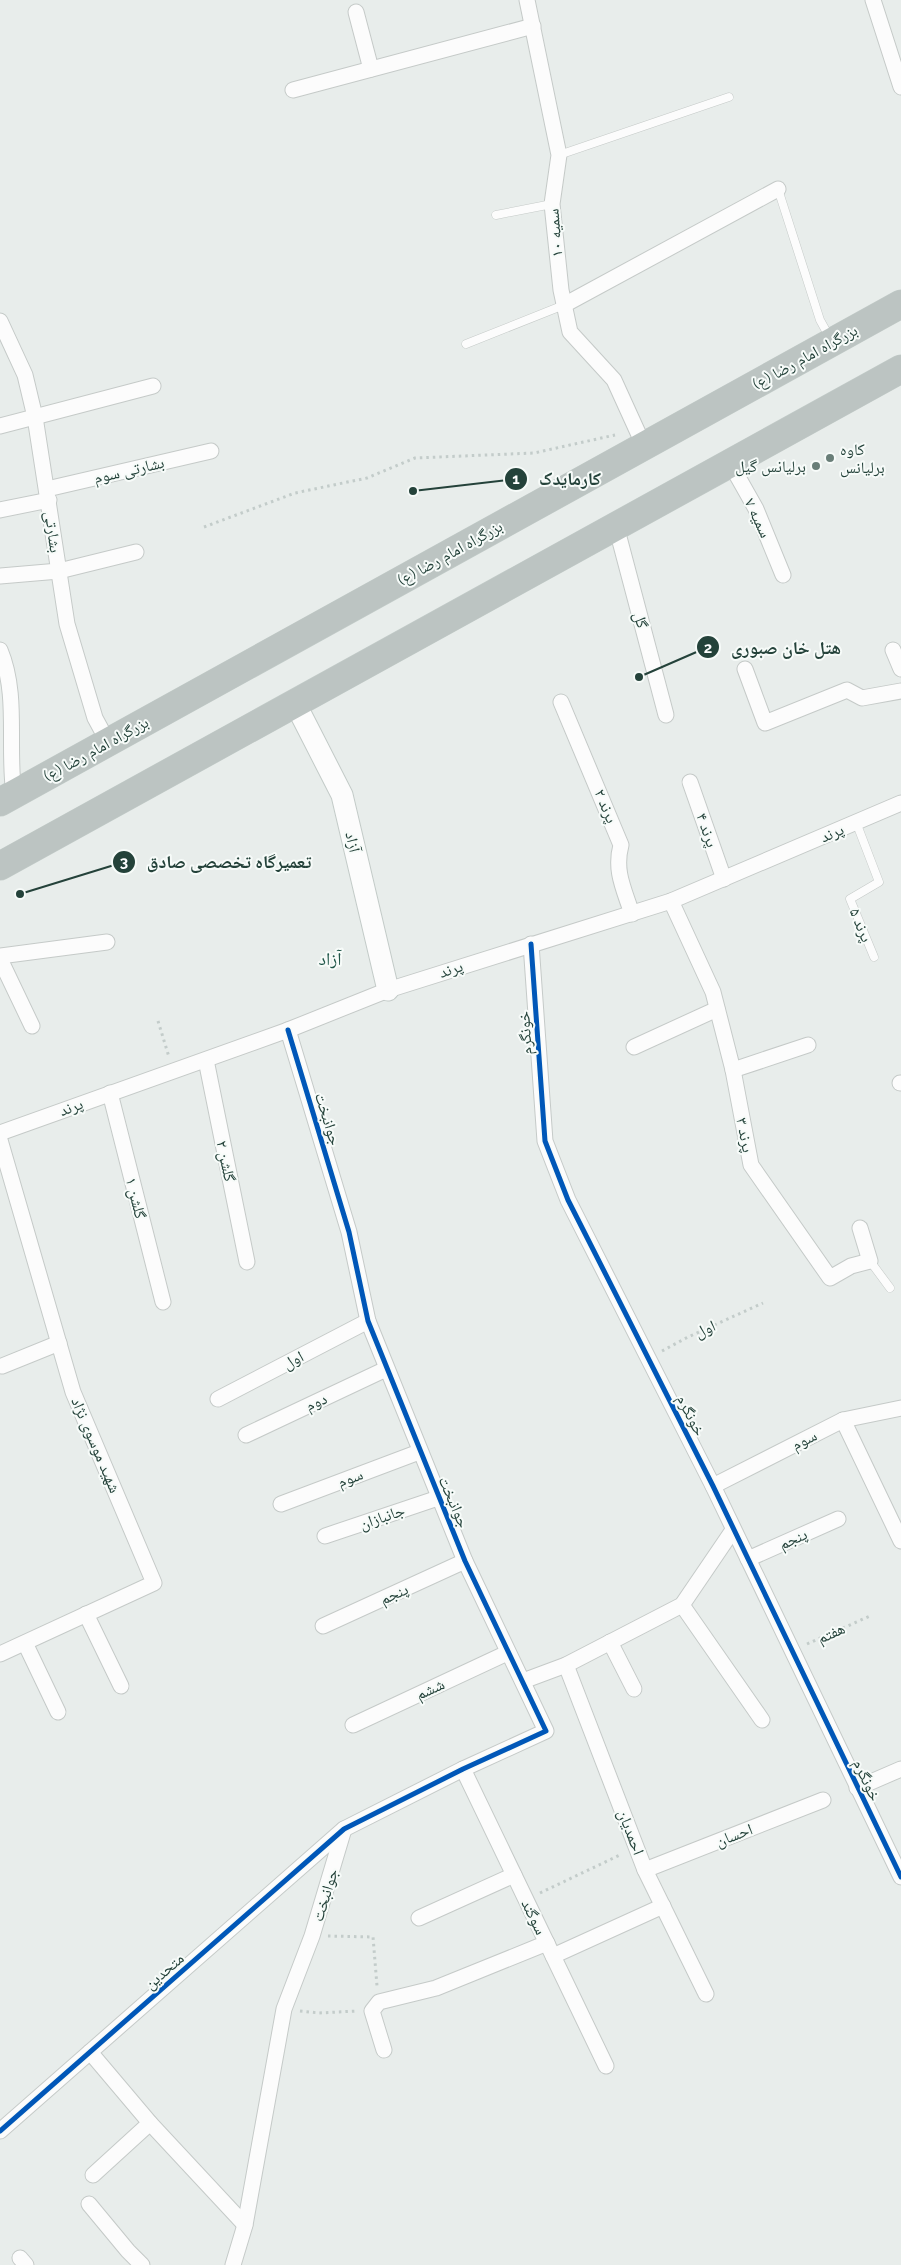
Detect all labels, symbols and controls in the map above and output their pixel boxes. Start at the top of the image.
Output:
street label: سمیه ۱۰ [543,208,567,258]
street label: بزرگراه امام رضا (ع) [749,320,861,394]
place label: کاوه برلیانس [840,440,885,478]
marker: کاوه برلیانس [824,452,836,464]
street label: بشارتی سوم [92,453,166,488]
place label: برلیانس گیل [735,457,806,477]
marker: برلیانس گیل [810,460,822,472]
callout: کارمایدک [504,463,611,496]
text: کارمایدک [539,468,601,489]
text: 1 [512,470,520,488]
street label: سمیه ۷ [741,495,775,541]
street label: بشارتی [40,510,65,554]
street label: بزرگراه امام رضا (ع) [394,516,506,590]
street label: گل [629,610,652,631]
callout: هتل خان صبوری [696,631,851,664]
text: هتل خان صبوری [731,637,841,659]
text: 2 [704,639,712,657]
street label: بزرگراه امام رضا (ع) [40,712,152,786]
street label: پرند ۲ [590,786,622,826]
street label: پرند ۴ [692,810,722,850]
street label: پرند [817,819,847,847]
street label: آزاد [341,830,365,855]
callout: تعمیرگاه تخصصی صادق [112,845,321,878]
text: تعمیرگاه تخصصی صادق [147,851,311,873]
text: 3 [120,853,128,871]
street label: پرند ۵ [845,905,877,945]
district label: آزاد [319,948,342,969]
street label: پرند [437,956,466,982]
street label: خونگرم [514,1010,537,1055]
street label: جوانبخت [311,1090,345,1148]
street label: پرند [57,1094,86,1120]
street label: پرند ۳ [732,1116,758,1154]
street label: گلشن ۲ [211,1139,240,1184]
street label: گلشن ۱ [121,1175,150,1221]
street label: اول [692,1316,719,1343]
street label: اول [279,1347,307,1374]
street label: دوم [302,1389,330,1416]
street label: خونگرم [672,1391,709,1439]
street label: شهید موسوی نژاد [66,1394,125,1496]
street label: سوم [788,1426,820,1455]
street label: سوم [335,1465,366,1492]
street label: جوانبخت [435,1473,473,1531]
street label: جانبازان [357,1500,408,1535]
street label: پنجم [776,1524,811,1555]
street label: پنجم [377,1579,412,1610]
street label: هفتم [814,1619,848,1648]
street label: ششم [413,1674,448,1705]
street label: خونگرم [848,1756,885,1804]
street label: احمدیان [613,1807,648,1858]
street label: احسان [713,1819,756,1852]
street label: جوانبخت [308,1866,342,1924]
street label: سوگند [517,1896,551,1938]
street label: متحدین [140,1949,188,1994]

